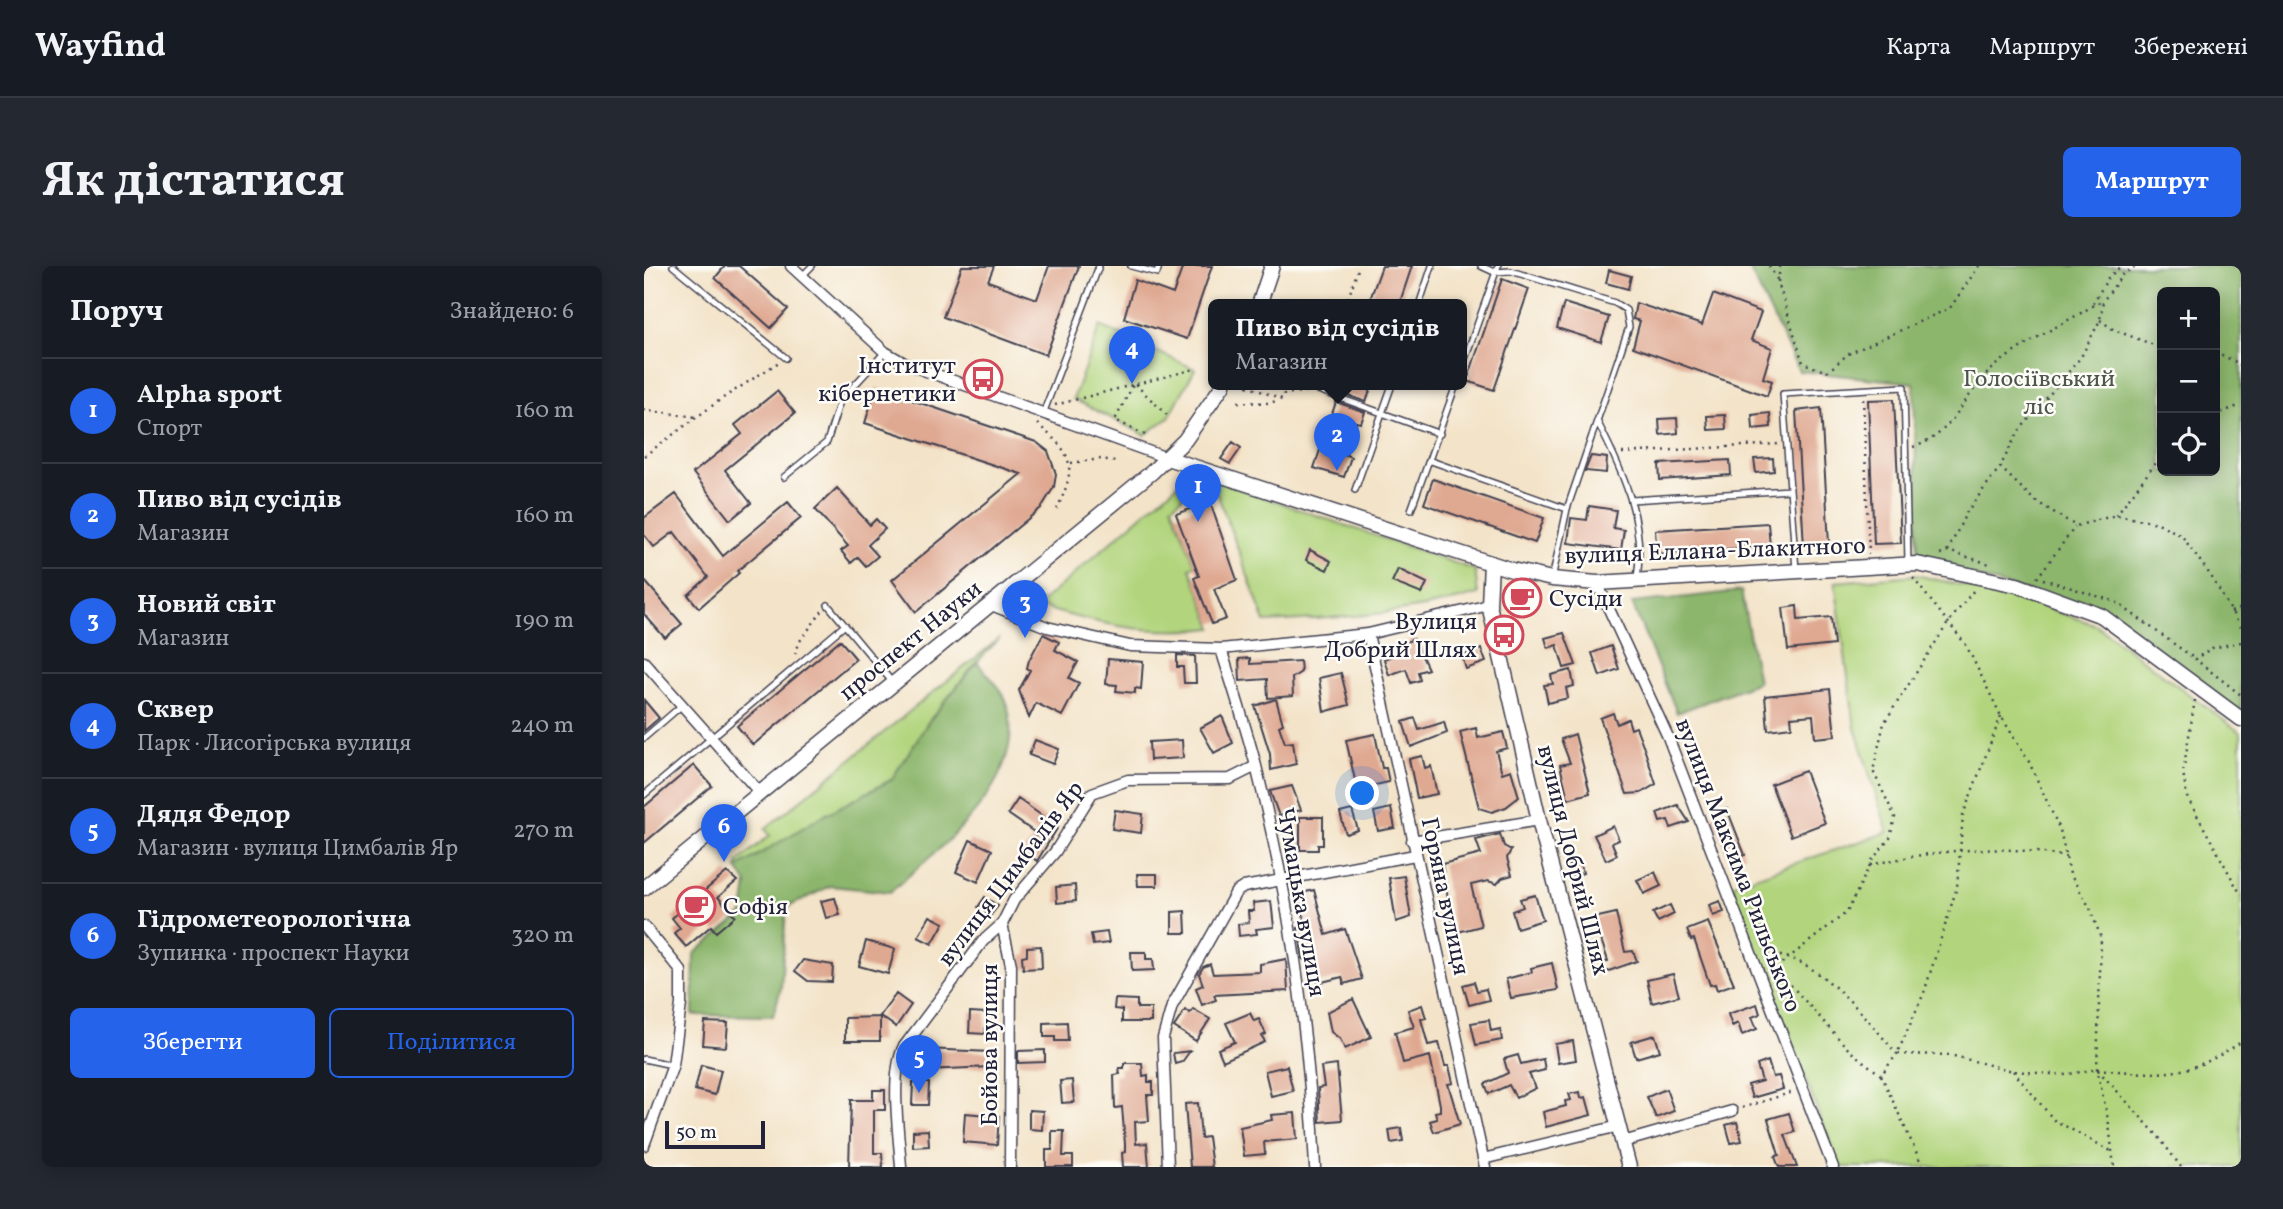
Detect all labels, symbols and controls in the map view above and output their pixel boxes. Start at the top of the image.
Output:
text: Wayfind [35,25,166,71]
text: Карта [1886,31,1951,65]
text: Маршрут [1989,31,2095,65]
text: Збережені [2133,31,2248,65]
button: Маршрут [2063,147,2241,217]
text: Як дістатися [42,148,345,217]
map controls [2157,287,2220,476]
button: + [2157,287,2220,350]
text: Поруч [70,291,163,333]
text: Знайдено: 6 [450,296,574,328]
popup [1208,299,1467,390]
text: Пиво від сусідів [1235,311,1440,347]
pin: 4 [1109,326,1155,384]
text: Магазин [1235,347,1328,379]
place label: Інститут кібернетики [818,350,956,412]
button: − [2157,350,2220,413]
bus stop icon: Інститут кібернетики [962,358,1004,400]
park label: Голосіївський ліс [1963,363,2115,425]
text: Alpha sport [137,377,282,413]
text: 1 [88,395,98,427]
text: 160 m [515,395,574,427]
text: Спорт [137,413,202,445]
pin: 2 [1314,413,1360,471]
button: locate [2157,413,2220,476]
pin: 1 [1175,464,1221,522]
text: Пиво від сусідів [137,482,342,518]
text: 2 [87,500,99,532]
text: 160 m [515,500,574,532]
text: Магазин [137,518,229,550]
street label: вулиця Еллана-Блакитного [1564,530,1866,574]
street label: проспект Науки [832,573,990,710]
cafe icon: Сусіди [1501,577,1543,619]
pin: 3 [1002,580,1048,638]
place label: Сусіди [1549,583,1623,617]
text: Новий світ [137,587,276,623]
text: 3 [87,605,99,637]
text: 190 m [514,605,574,637]
place label: Вулиця Добрий Шлях [1324,606,1477,668]
bus stop icon: Вулиця Добрий Шлях [1483,614,1525,656]
text: Магазин [137,623,229,655]
text: Сквер [137,692,214,728]
text: 4 [86,710,100,742]
text: 240 m [510,710,574,742]
street label: вулиця Максима Рильського [1665,714,1809,1018]
text: Парк · Лисогірська вулиця [137,728,411,760]
street label: вулиця Добрий Шлях [1527,742,1617,979]
street label: вулиця Цимбалів Яр [930,774,1093,974]
your location [1345,776,1379,810]
text: Дядя Федор [137,797,290,833]
pin: 6 [701,804,747,862]
street label: Чумацька вулиця [1267,805,1333,1000]
street label: Горяна вулиця [1411,814,1477,978]
text: 5 [87,815,99,847]
text: 270 m [513,815,574,847]
text: Магазин · вулиця Цимбалів Яр [137,833,458,865]
cafe icon: Софія [675,885,717,927]
place label: Софія [723,891,788,925]
text: Гідрометеорологічна [137,902,411,938]
text: 6 [87,920,99,952]
text: 320 m [511,920,574,952]
text: Зупинка · проспект Науки [137,938,409,970]
street label: Бойова вулиця [974,964,1008,1126]
button: Зберегти [70,1008,315,1078]
button: Поділитися [329,1008,574,1078]
pin: 5 [896,1035,942,1093]
scale bar [665,1118,765,1150]
text: 50 m [676,1120,717,1146]

